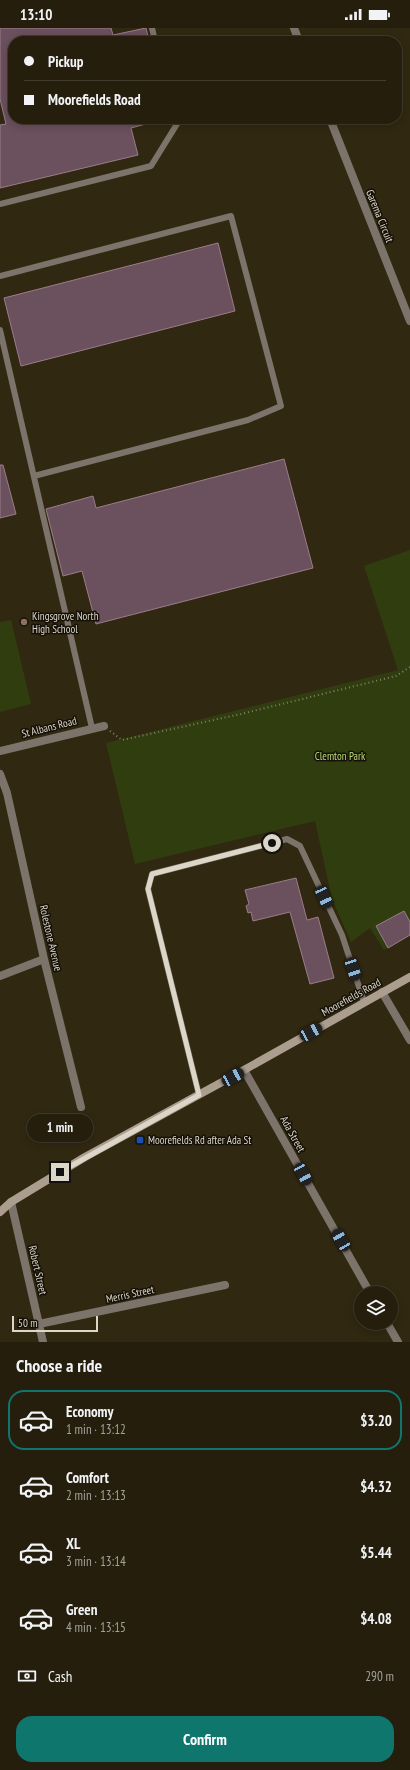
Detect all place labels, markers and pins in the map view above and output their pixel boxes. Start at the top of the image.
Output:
place label: Kingsgrove North High School [32,609,99,636]
marker: Kingsgrove North High School [19,617,29,627]
place label: Moorefields Rd after Ada St [148,1133,251,1147]
marker: Moorefields Rd after Ada St [135,1135,145,1145]

